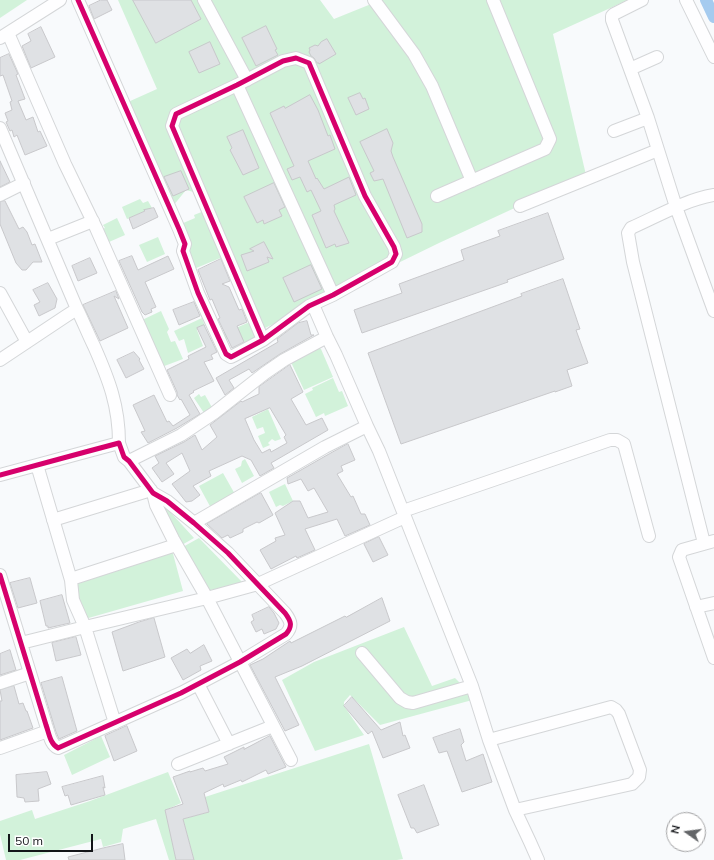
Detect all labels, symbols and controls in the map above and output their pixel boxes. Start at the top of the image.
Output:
north arrow [666,812,706,852]
text: N [668,824,683,835]
scale bar [10,826,95,852]
text: 50 m [15,833,43,848]

